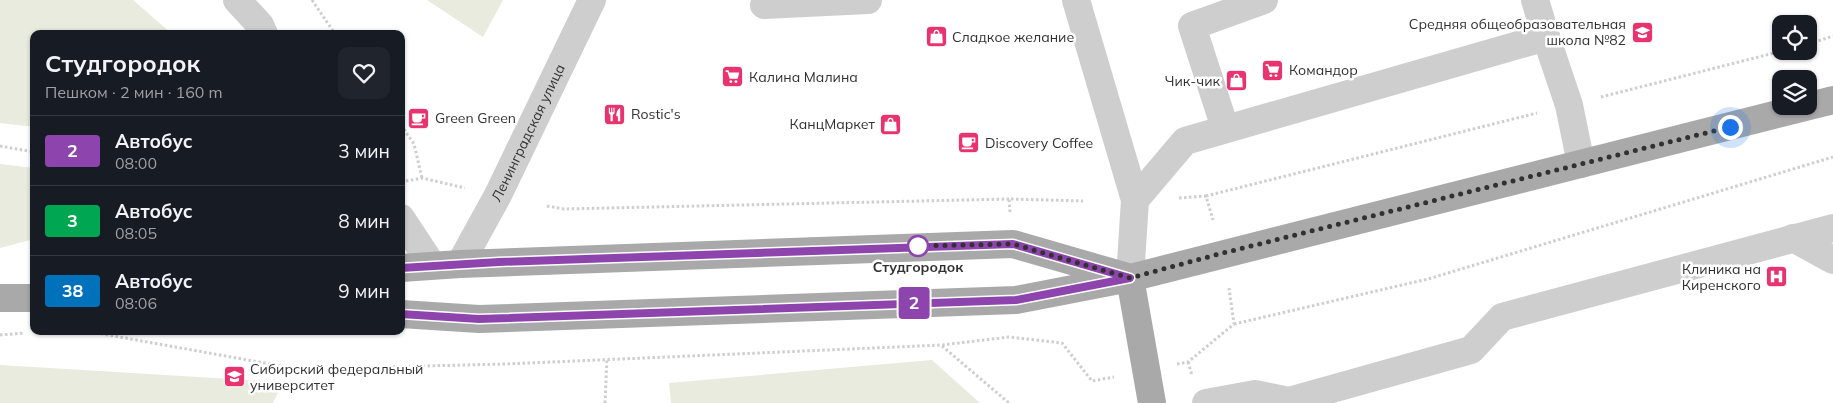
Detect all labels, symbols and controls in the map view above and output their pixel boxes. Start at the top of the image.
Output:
place label: Средняя общеобразовательная школа №82 [1409,15,1626,49]
map controls [1772,15,1817,115]
button: locate [1772,15,1817,60]
school or university icon: Средняя общеобразовательная школа №82 [1630,20,1654,44]
shop icon: Сладкое желание [924,25,948,49]
place label: Сладкое желание [952,28,1074,46]
button: heart [338,47,390,99]
text: Студгородок [45,48,200,78]
supermarket icon: Командор [1261,58,1285,82]
street label: Ленинградская улица [487,61,569,205]
place label: Командор [1289,61,1358,79]
supermarket icon: Калина Малина [721,65,745,89]
place label: Калина Малина [749,68,858,86]
shop icon: Чик-чик [1224,69,1248,93]
button: layers [1772,70,1817,115]
place label: Чик-чик [1165,72,1220,90]
text: Пешком · 2 мин · 160 m [45,82,223,102]
restaurant icon: Rostic's [603,102,627,126]
place label: Rostic's [631,105,681,123]
cafe icon: Green Green [407,106,431,130]
place label: Green Green [435,109,516,127]
shop icon: КанцМаркет [879,112,903,136]
place label: КанцМаркет [790,115,876,133]
your location [1718,115,1743,140]
text: Автобус [115,129,193,153]
cafe icon: Discovery Coffee [957,131,981,155]
place label: Discovery Coffee [985,134,1093,152]
text: 2 [67,139,78,162]
text: 3 мин [338,139,390,163]
text: 08:00 [115,153,157,173]
text: Автобус [115,199,193,223]
text: 3 [67,209,78,232]
text: 8 мин [338,209,390,233]
text: 08:05 [115,223,157,243]
marker: Студгородок [907,235,929,257]
place label: Студгородок [873,258,964,276]
place label: Клиника на Киренского [1682,260,1761,294]
hospital icon: Клиника на Киренского [1765,265,1789,289]
text: Автобус [115,269,193,293]
text: 38 [62,279,83,302]
text: 9 мин [338,279,390,303]
line badge: 2 [898,287,930,319]
text: 2 [909,291,919,314]
text: 08:06 [115,293,157,313]
place label: Сибирский федеральный университет [250,360,423,394]
school or university icon: Сибирский федеральный университет [222,365,246,389]

